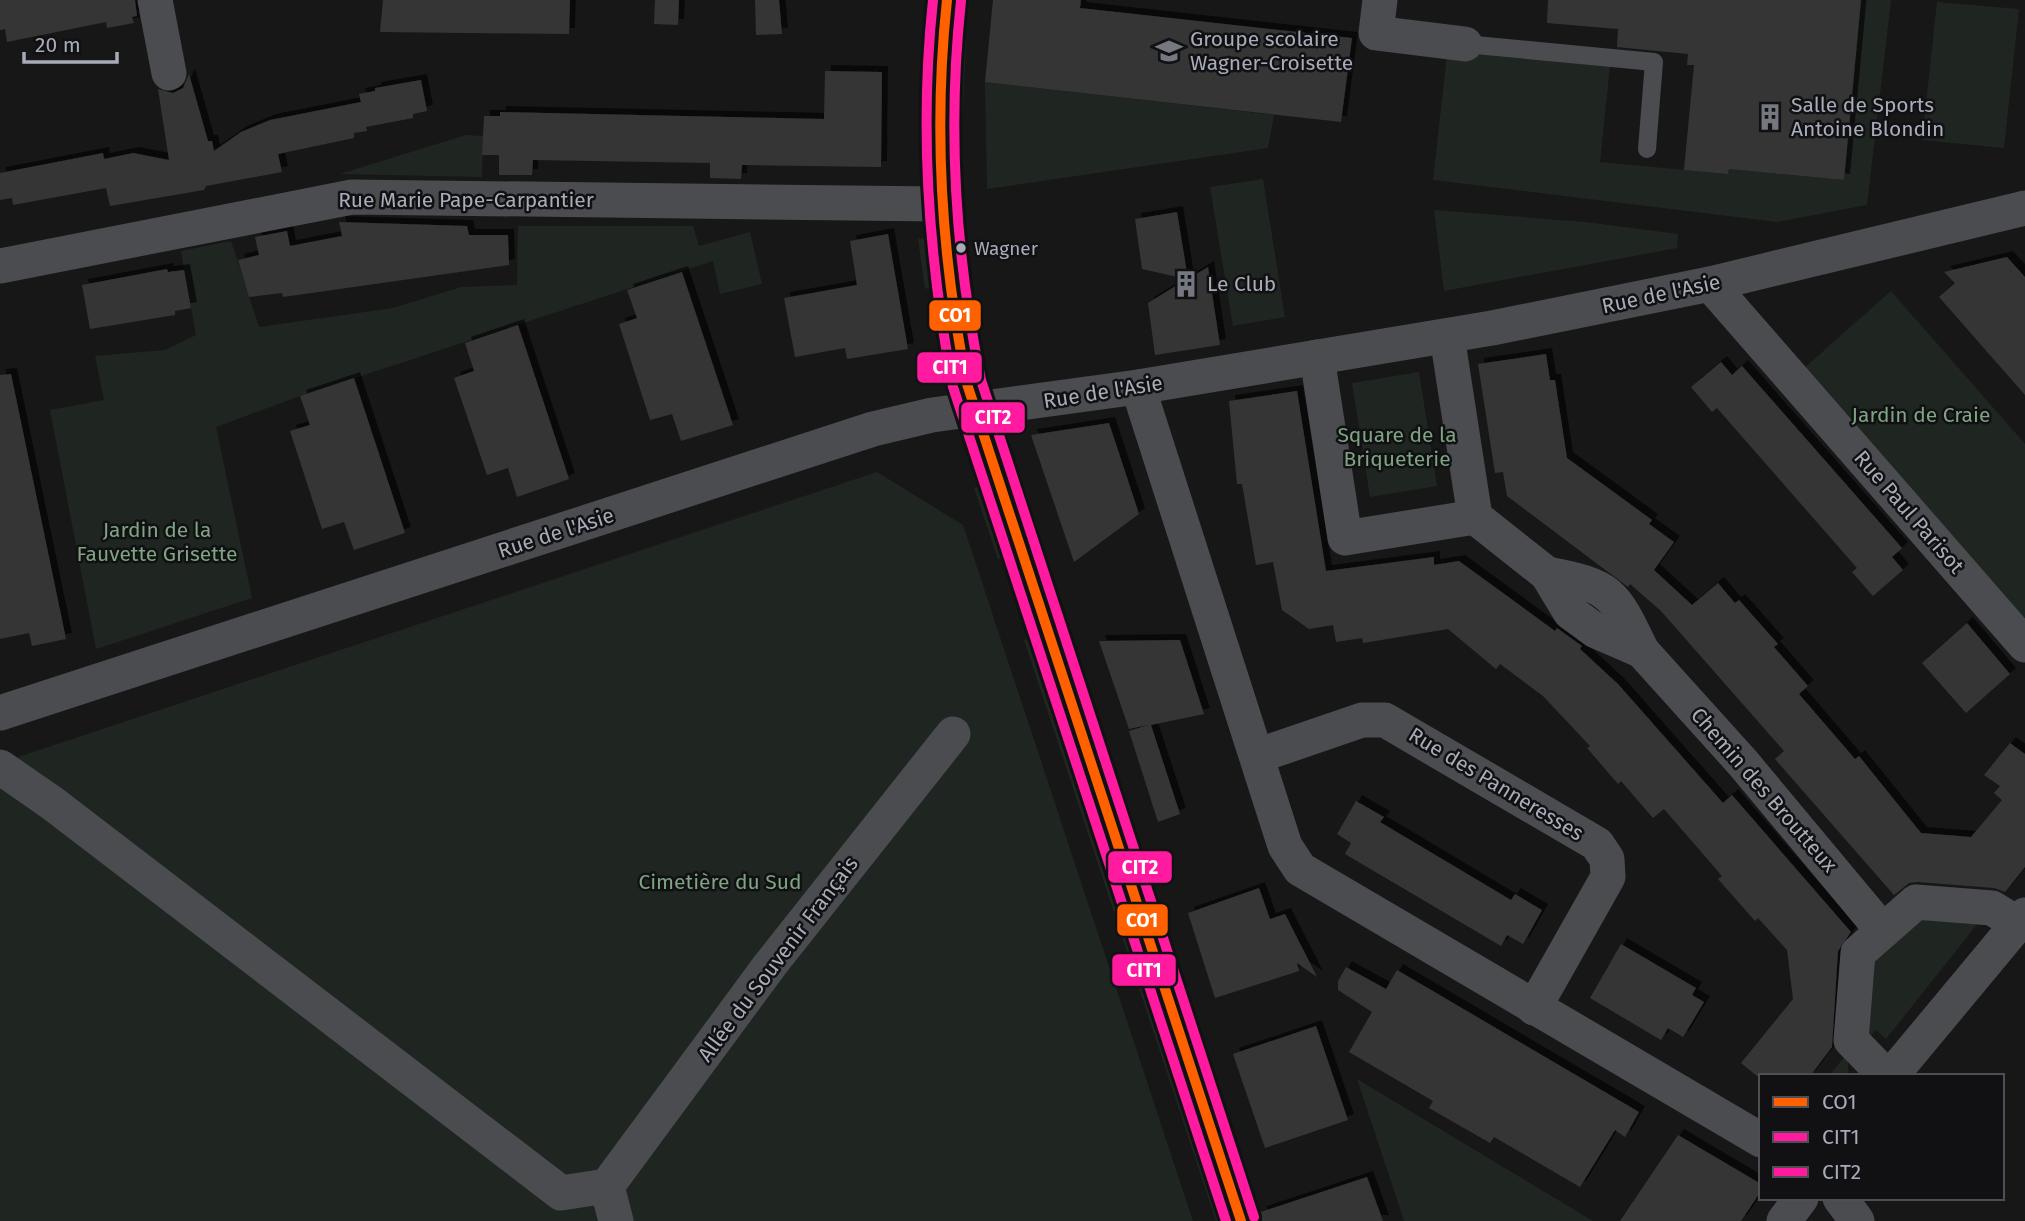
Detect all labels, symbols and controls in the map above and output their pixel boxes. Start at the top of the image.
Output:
scale bar [24,21,117,65]
place label: Groupe scolaire Wagner-Croisette [1190,26,1353,76]
text: 20 m [35,32,81,58]
school or university icon: Groupe scolaire Wagner-Croisette [1154,36,1184,66]
place label: Salle de Sports Antoine Blondin [1791,92,1944,142]
building icon: Salle de Sports Antoine Blondin [1755,102,1785,132]
street label: Rue Marie Pape-Carpantier [338,187,594,213]
place label: Wagner [974,237,1039,260]
marker: Wagner [954,241,968,255]
building icon: Le Club [1171,269,1201,299]
street label: Rue de l'Asie [1599,269,1723,319]
place label: Le Club [1207,271,1276,297]
line badge: CO1 [928,299,982,332]
text: CO1 [939,304,971,327]
line badge: CIT1 [916,351,983,384]
text: CIT1 [932,356,968,379]
street label: Rue de l'Asie [1041,370,1165,414]
line badge: CIT2 [960,401,1026,434]
park label: Jardin de Craie [1852,402,1990,428]
text: CIT2 [975,406,1011,429]
park label: Square de la Briqueterie [1337,422,1457,472]
street label: Rue Paul Parisot [1849,445,1970,579]
street label: Rue de l'Asie [495,502,617,564]
park label: Jardin de la Fauvette Grisette [76,517,238,567]
street label: Chemin des Broutteux [1685,702,1843,878]
street label: Rue des Panneresses [1404,722,1588,847]
line badge: CIT2 [1107,850,1173,884]
street label: Allée du Souvenir Français [692,851,864,1067]
text: CIT2 [1122,856,1158,879]
park label: Cimetière du Sud [638,869,802,895]
line badge: CO1 [1116,903,1169,937]
text: CO1 [1126,909,1158,932]
line badge: CIT1 [1111,953,1177,987]
text: CIT1 [1126,959,1162,982]
legend [1759,1074,2004,1200]
text: CO1 [1822,1089,1857,1115]
text: CIT1 [1822,1124,1860,1150]
text: CIT2 [1822,1159,1861,1185]

